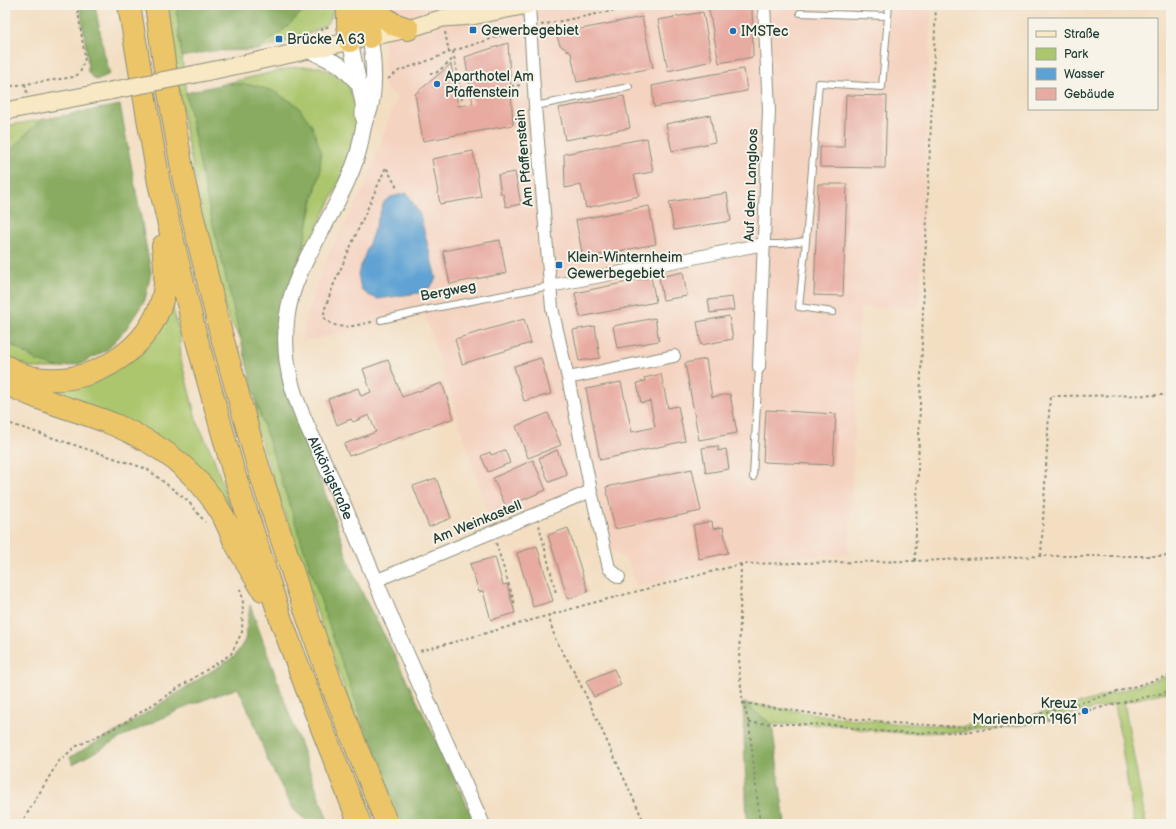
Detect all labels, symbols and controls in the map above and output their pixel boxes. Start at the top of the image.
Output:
legend [1028,18,1158,110]
place label: Gewerbegebiet [481,22,580,39]
place label: IMSTec [741,23,788,40]
marker: Gewerbegebiet [468,25,478,35]
marker: IMSTec [728,26,738,36]
text: Straße [1064,27,1100,42]
place label: Brücke A 63 [287,31,365,48]
marker: Brücke A 63 [274,34,284,44]
text: Park [1064,47,1088,62]
text: Wasser [1064,67,1105,82]
place label: Aparthotel Am Pfaffenstein [445,68,534,101]
marker: Aparthotel Am Pfaffenstein [432,79,442,89]
text: Gebäude [1064,87,1114,102]
street label: Am Pfaffenstein [511,108,537,208]
street label: Auf dem Langloos [741,128,761,242]
place label: Klein-Winternheim Gewerbegebiet [567,249,683,282]
marker: Klein-Winternheim Gewerbegebiet [554,260,564,270]
street label: Bergweg [419,277,477,305]
street label: Altkönigstraße [304,433,357,522]
street label: Am Weinkastell [430,496,524,548]
place label: Kreuz Marienborn 1961 [972,695,1077,728]
marker: Kreuz Marienborn 1961 [1080,706,1090,716]

